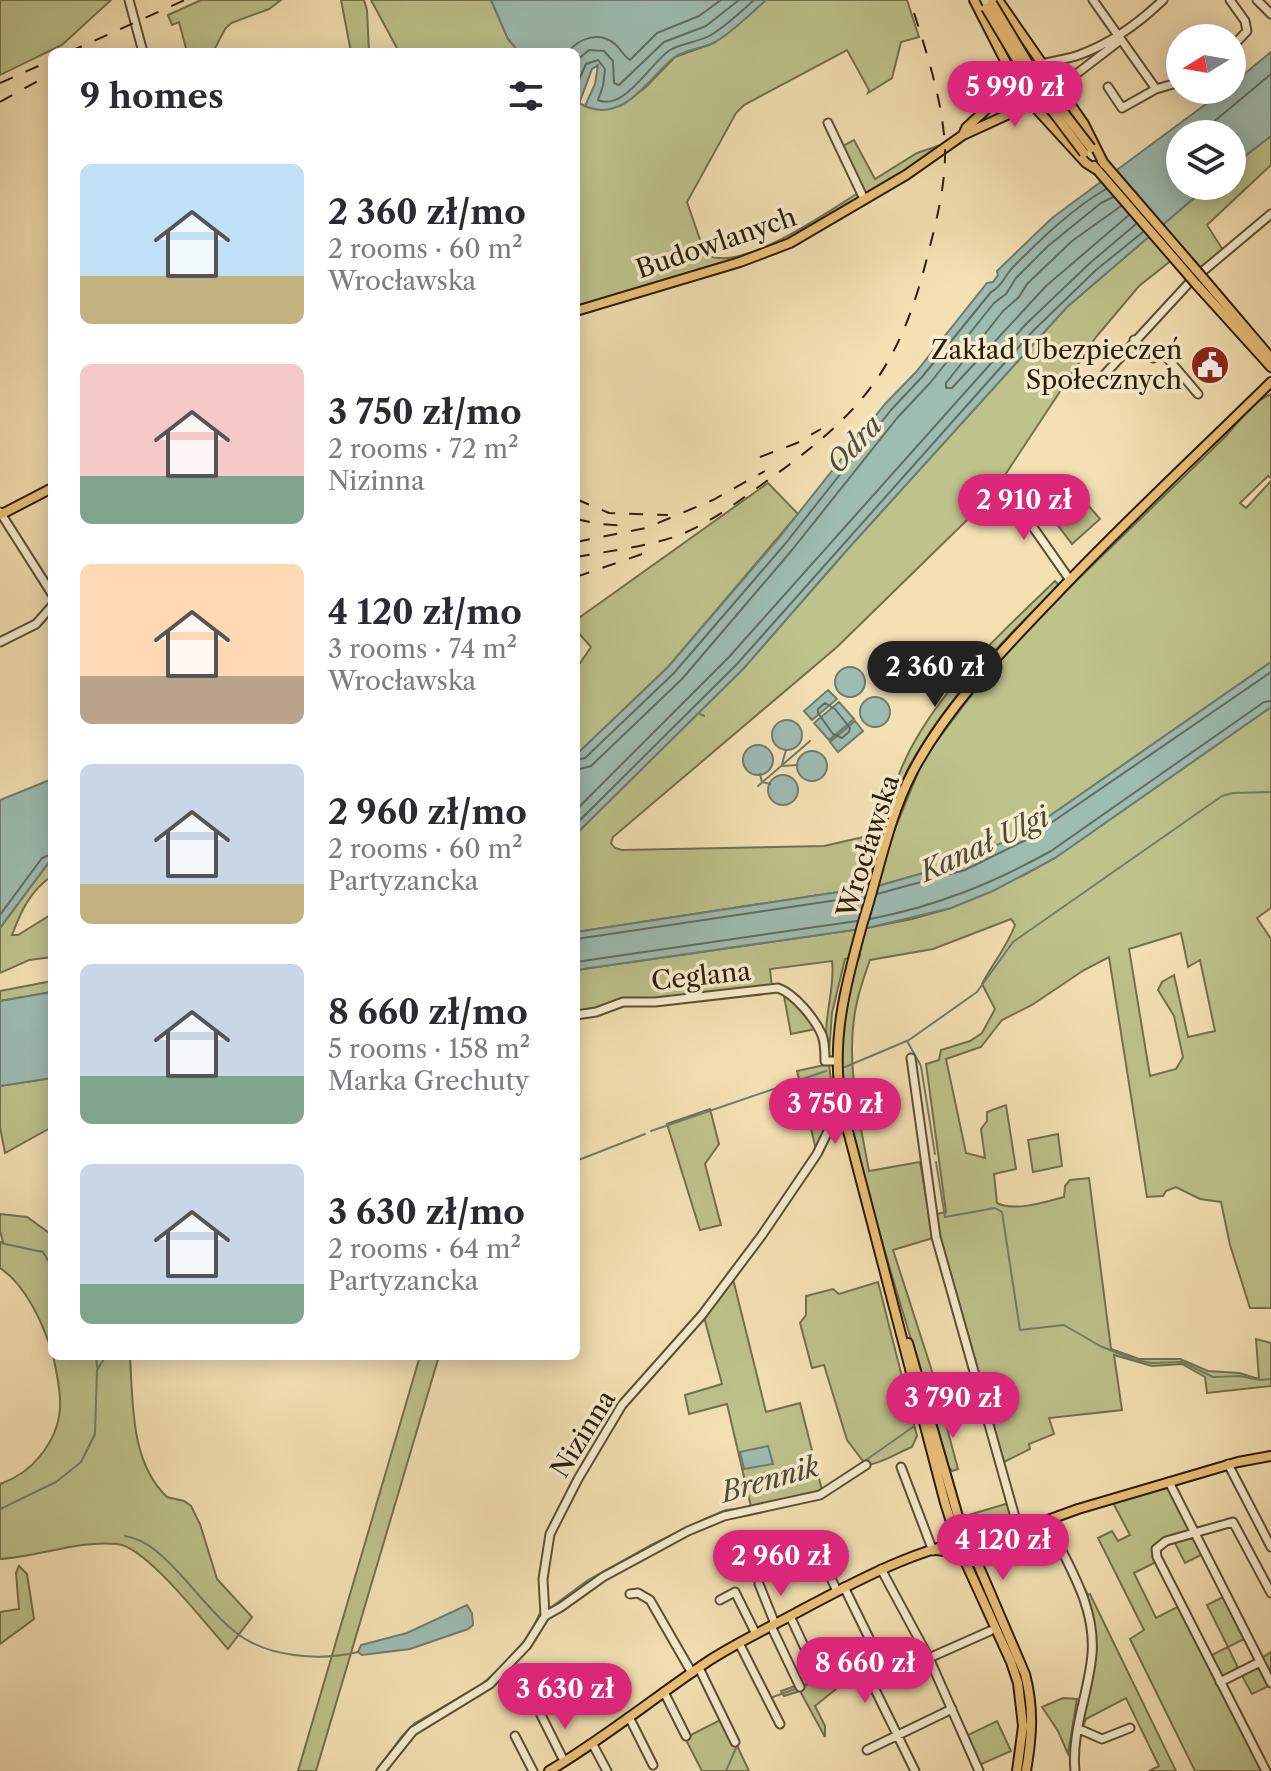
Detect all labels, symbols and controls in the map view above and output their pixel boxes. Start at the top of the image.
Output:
north arrow [1166,24,1246,104]
map controls [1166,24,1246,200]
pin: 5 990 zł [932,61,1098,129]
text: 5 990 zł [966,71,1064,103]
icon: filters [504,74,548,118]
text: 9 homes [80,75,224,117]
button: layers [1166,120,1246,200]
text: 2 360 zł/mo [328,191,526,233]
icon: home [144,196,240,292]
street label: Budowlanych [632,201,800,285]
text: 2 rooms · 60 m² [328,233,523,265]
text: Wrocławska [328,265,476,297]
place label: Zakład Ubezpieczeń Społecznych [931,334,1182,396]
public building icon: Zakład Ubezpieczeń Społecznych [1189,344,1231,386]
text: 3 750 zł/mo [328,391,522,433]
icon: home [144,396,240,492]
water label: Odra [819,408,889,480]
text: 2 rooms · 72 m² [328,433,519,465]
text: Nizinna [328,465,425,497]
pin: 2 910 zł [941,474,1107,542]
text: 2 910 zł [976,484,1072,516]
text: 4 120 zł/mo [328,591,522,633]
icon: home [144,596,240,692]
text: 3 rooms · 74 m² [328,633,517,665]
pin: 2 360 zł [852,641,1018,709]
text: 2 360 zł [885,651,985,683]
text: Wrocławska [328,665,476,697]
street label: Wrocławska [830,770,906,922]
text: 2 960 zł/mo [328,791,527,833]
icon: home [144,796,240,892]
water label: Kanał Ulgi [912,798,1056,890]
text: 2 rooms · 60 m² [328,833,523,865]
text: Partyzancka [328,865,478,897]
street label: Ceglana [650,955,753,997]
text: 8 660 zł/mo [328,991,528,1033]
icon: home [144,996,240,1092]
text: 5 rooms · 158 m² [328,1033,530,1065]
text: Marka Grechuty [328,1065,529,1097]
pin: 3 750 zł [752,1078,918,1146]
text: 3 750 zł [787,1088,883,1120]
text: 3 630 zł/mo [328,1191,525,1233]
icon: home [144,1196,240,1292]
text: 2 rooms · 64 m² [328,1233,521,1265]
text: Partyzancka [328,1265,478,1297]
pin: 3 790 zł [870,1372,1036,1440]
text: 3 790 zł [904,1382,1002,1414]
street label: Nizinna [544,1384,622,1484]
water label: Brennik [715,1449,824,1510]
pin: 4 120 zł [920,1514,1086,1582]
text: 4 120 zł [955,1524,1051,1556]
pin: 2 960 zł [698,1530,864,1598]
text: 2 960 zł [731,1540,831,1572]
pin: 8 660 zł [782,1637,948,1705]
text: 8 660 zł [815,1647,915,1679]
pin: 3 630 zł [482,1663,648,1731]
text: 3 630 zł [516,1673,614,1705]

